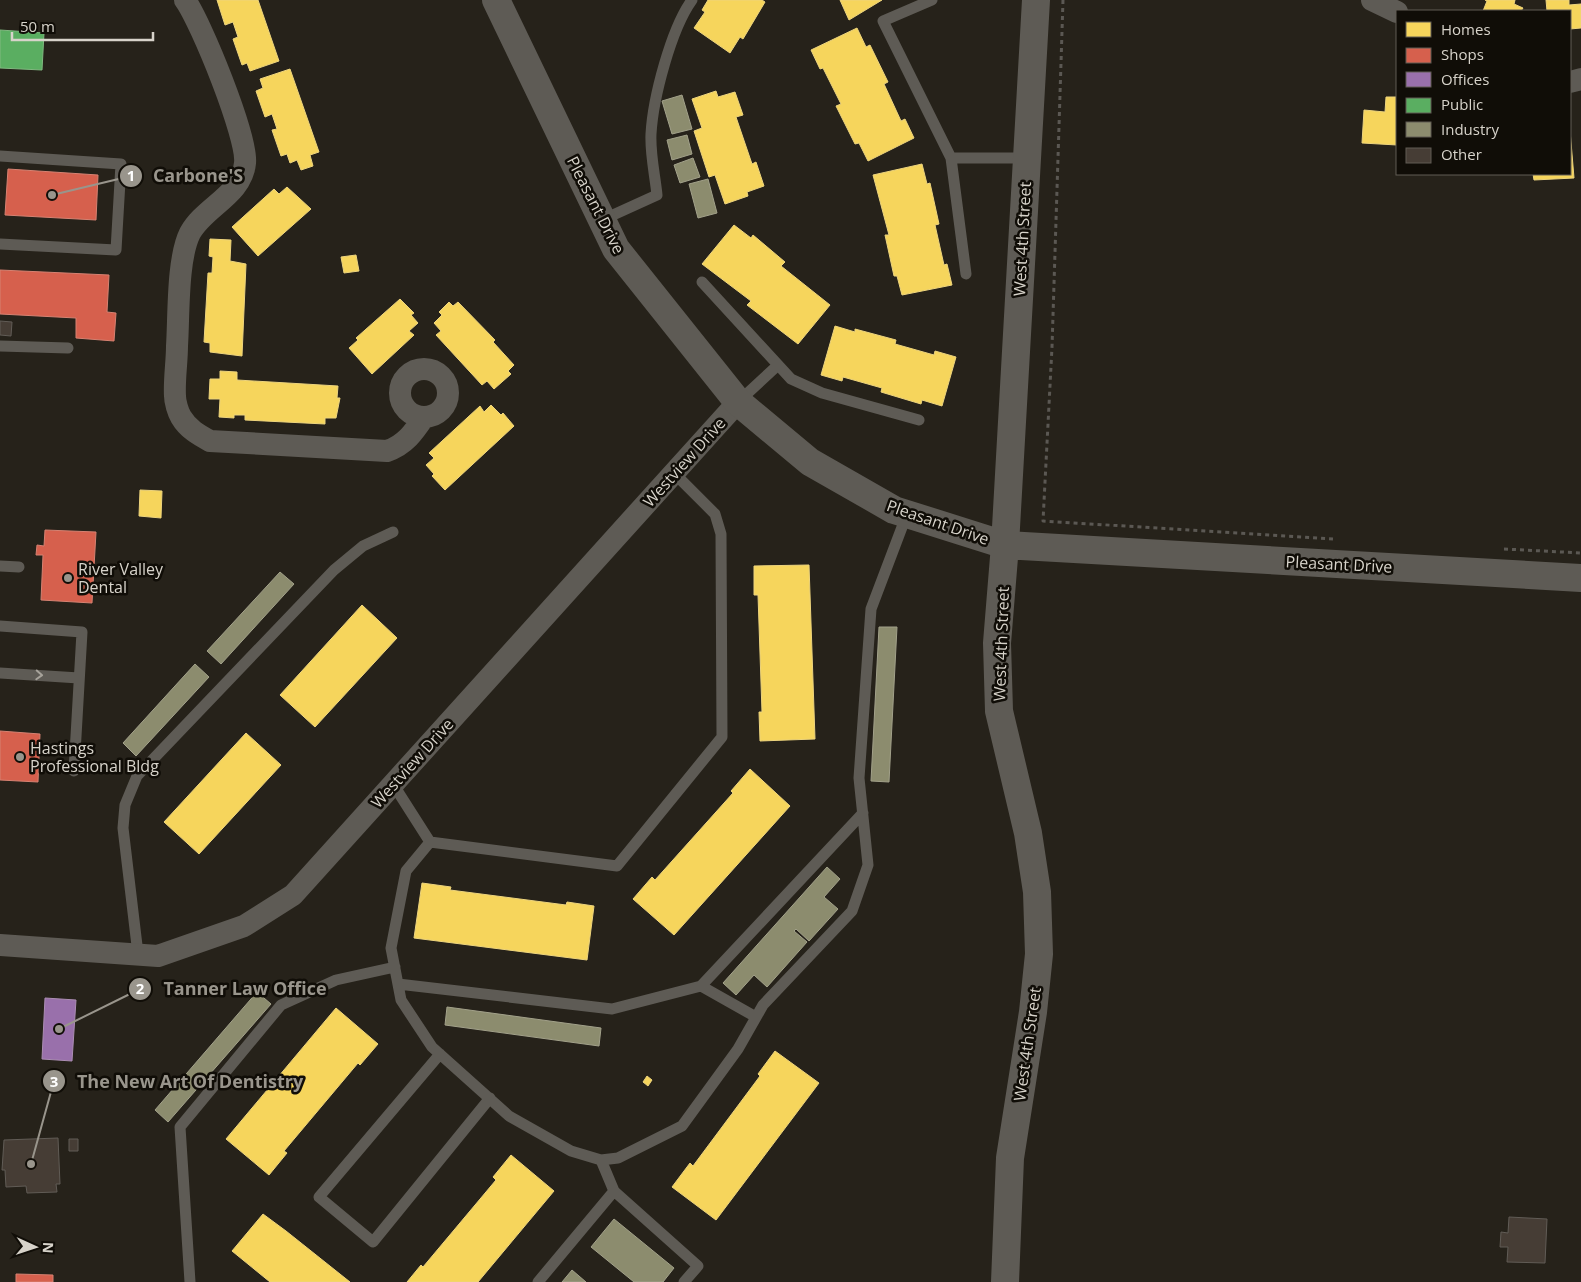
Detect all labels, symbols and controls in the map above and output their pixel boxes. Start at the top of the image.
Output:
scale bar [12,10,154,42]
legend [1396,10,1571,175]
text: 50 m [20,16,55,36]
text: Homes [1441,19,1491,39]
text: Shops [1441,44,1484,64]
text: Offices [1441,69,1489,89]
text: Public [1441,94,1483,114]
text: Industry [1441,119,1499,139]
text: Other [1441,144,1482,164]
street label: Pleasant Drive [562,152,630,258]
callout: Carbone'S [118,159,253,192]
text: Carbone'S [153,163,243,187]
text: 1 [127,165,135,185]
street label: West 4th Street [1008,181,1036,297]
street label: Westview Drive [638,412,730,512]
street label: Pleasant Drive [884,494,992,550]
street label: Pleasant Drive [1285,550,1393,578]
place label: River Valley Dental [78,558,164,598]
marker: River Valley Dental [62,572,74,584]
street label: West 4th Street [988,586,1014,702]
one-way arrow [36,670,44,681]
street label: Westview Drive [366,713,458,813]
place label: Hastings Professional Bldg [30,737,159,777]
marker: Hastings Professional Bldg [14,751,26,763]
callout: Tanner Law Office [128,972,336,1005]
text: Tanner Law Office [163,976,327,1000]
text: 2 [136,978,145,998]
street label: West 4th Street [1008,985,1046,1102]
callout: The New Art Of Dentistry [42,1065,313,1098]
text: The New Art Of Dentistry [77,1069,304,1093]
text: 3 [50,1071,58,1091]
north arrow [10,1222,60,1272]
text: N [39,1242,58,1254]

